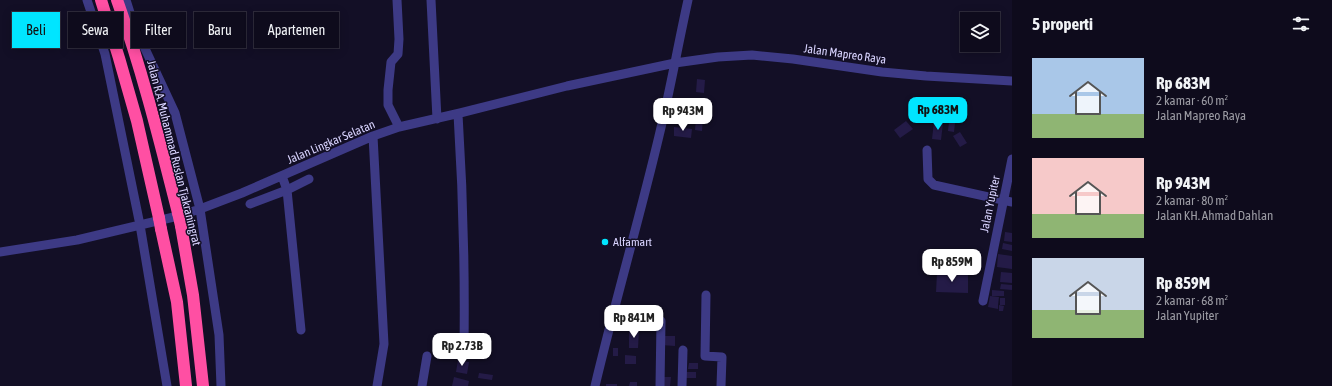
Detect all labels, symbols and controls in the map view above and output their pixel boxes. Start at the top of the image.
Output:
chip: Beli [12,12,60,48]
chip: Sewa [68,12,123,48]
chip: Filter [131,12,186,48]
chip: Baru [194,12,246,48]
chip: Apartemen [254,12,339,48]
map controls [960,12,1000,52]
button: layers [960,12,1000,52]
icon: filters [1290,13,1312,35]
text: 5 properti [1032,14,1093,34]
street label: Jalan Mapreo Raya [803,41,887,67]
street label: Jalan R.A. Muhammad Ruslan Tjakraningrat [144,59,204,248]
text: Rp 683M [1156,73,1210,93]
icon: home [1064,74,1112,122]
text: 2 kamar · 60 m² [1156,93,1228,108]
pin: Rp 683M [901,97,975,131]
pin: Rp 943M [646,98,720,132]
text: Rp 683M [917,102,959,117]
text: Rp 943M [662,103,704,118]
text: Jalan Mapreo Raya [1156,108,1246,123]
street label: Jalan Lingkar Selatan [285,117,377,167]
text: Rp 943M [1156,173,1210,193]
street label: Jalan Yupiter [977,174,1003,234]
icon: home [1064,174,1112,222]
text: 2 kamar · 80 m² [1156,193,1228,208]
text: Jalan KH. Ahmad Dahlan [1156,208,1273,223]
place label: Alfamart [613,235,653,249]
marker: Alfamart [600,237,610,247]
pin: Rp 859M [915,249,989,283]
text: Rp 859M [931,254,973,269]
text: Rp 859M [1156,273,1210,293]
icon: home [1064,274,1112,322]
text: 2 kamar · 68 m² [1156,293,1228,308]
pin: Rp 841M [597,305,671,339]
text: Jalan Yupiter [1156,308,1218,323]
text: Rp 841M [613,310,655,325]
pin: Rp 2.73B [421,333,503,367]
text: Rp 2.73B [441,338,483,353]

